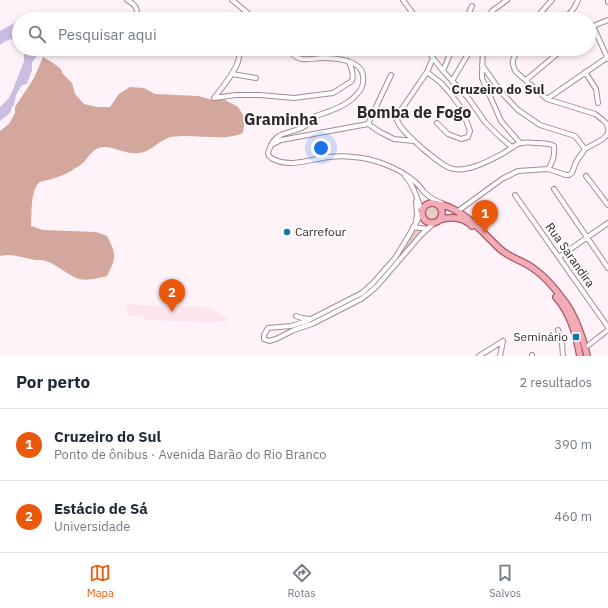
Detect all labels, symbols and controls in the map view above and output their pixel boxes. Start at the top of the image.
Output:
search box [12,12,596,56]
icon: search [26,23,48,45]
text: Pesquisar aqui [58,25,157,44]
district label: Cruzeiro do Sul [452,81,544,98]
district label: Bomba de Fogo [357,102,471,122]
district label: Graminha [244,109,318,129]
your location [311,138,331,158]
pin: 1 [472,200,498,233]
street label: Rua Sarandira [543,220,599,290]
place label: Carrefour [295,224,347,239]
marker: Carrefour [282,227,292,237]
pin: 2 [159,279,185,312]
place label: Seminário [514,329,568,344]
marker: Seminário [571,332,581,342]
text: Por perto [16,371,90,393]
text: 2 resultados [519,374,592,391]
text: Cruzeiro do Sul [54,427,161,446]
text: 1 [25,436,33,453]
text: 390 m [554,436,592,453]
text: Ponto de ônibus · Avenida Barão do Rio Branco [54,446,327,463]
text: Estácio de Sá [54,499,148,518]
text: 2 [25,508,33,525]
text: 460 m [554,508,592,525]
text: Universidade [54,518,130,535]
tab: Mapa [87,562,114,600]
tab: Rotas [287,562,316,600]
tab: Salvos [489,562,521,600]

